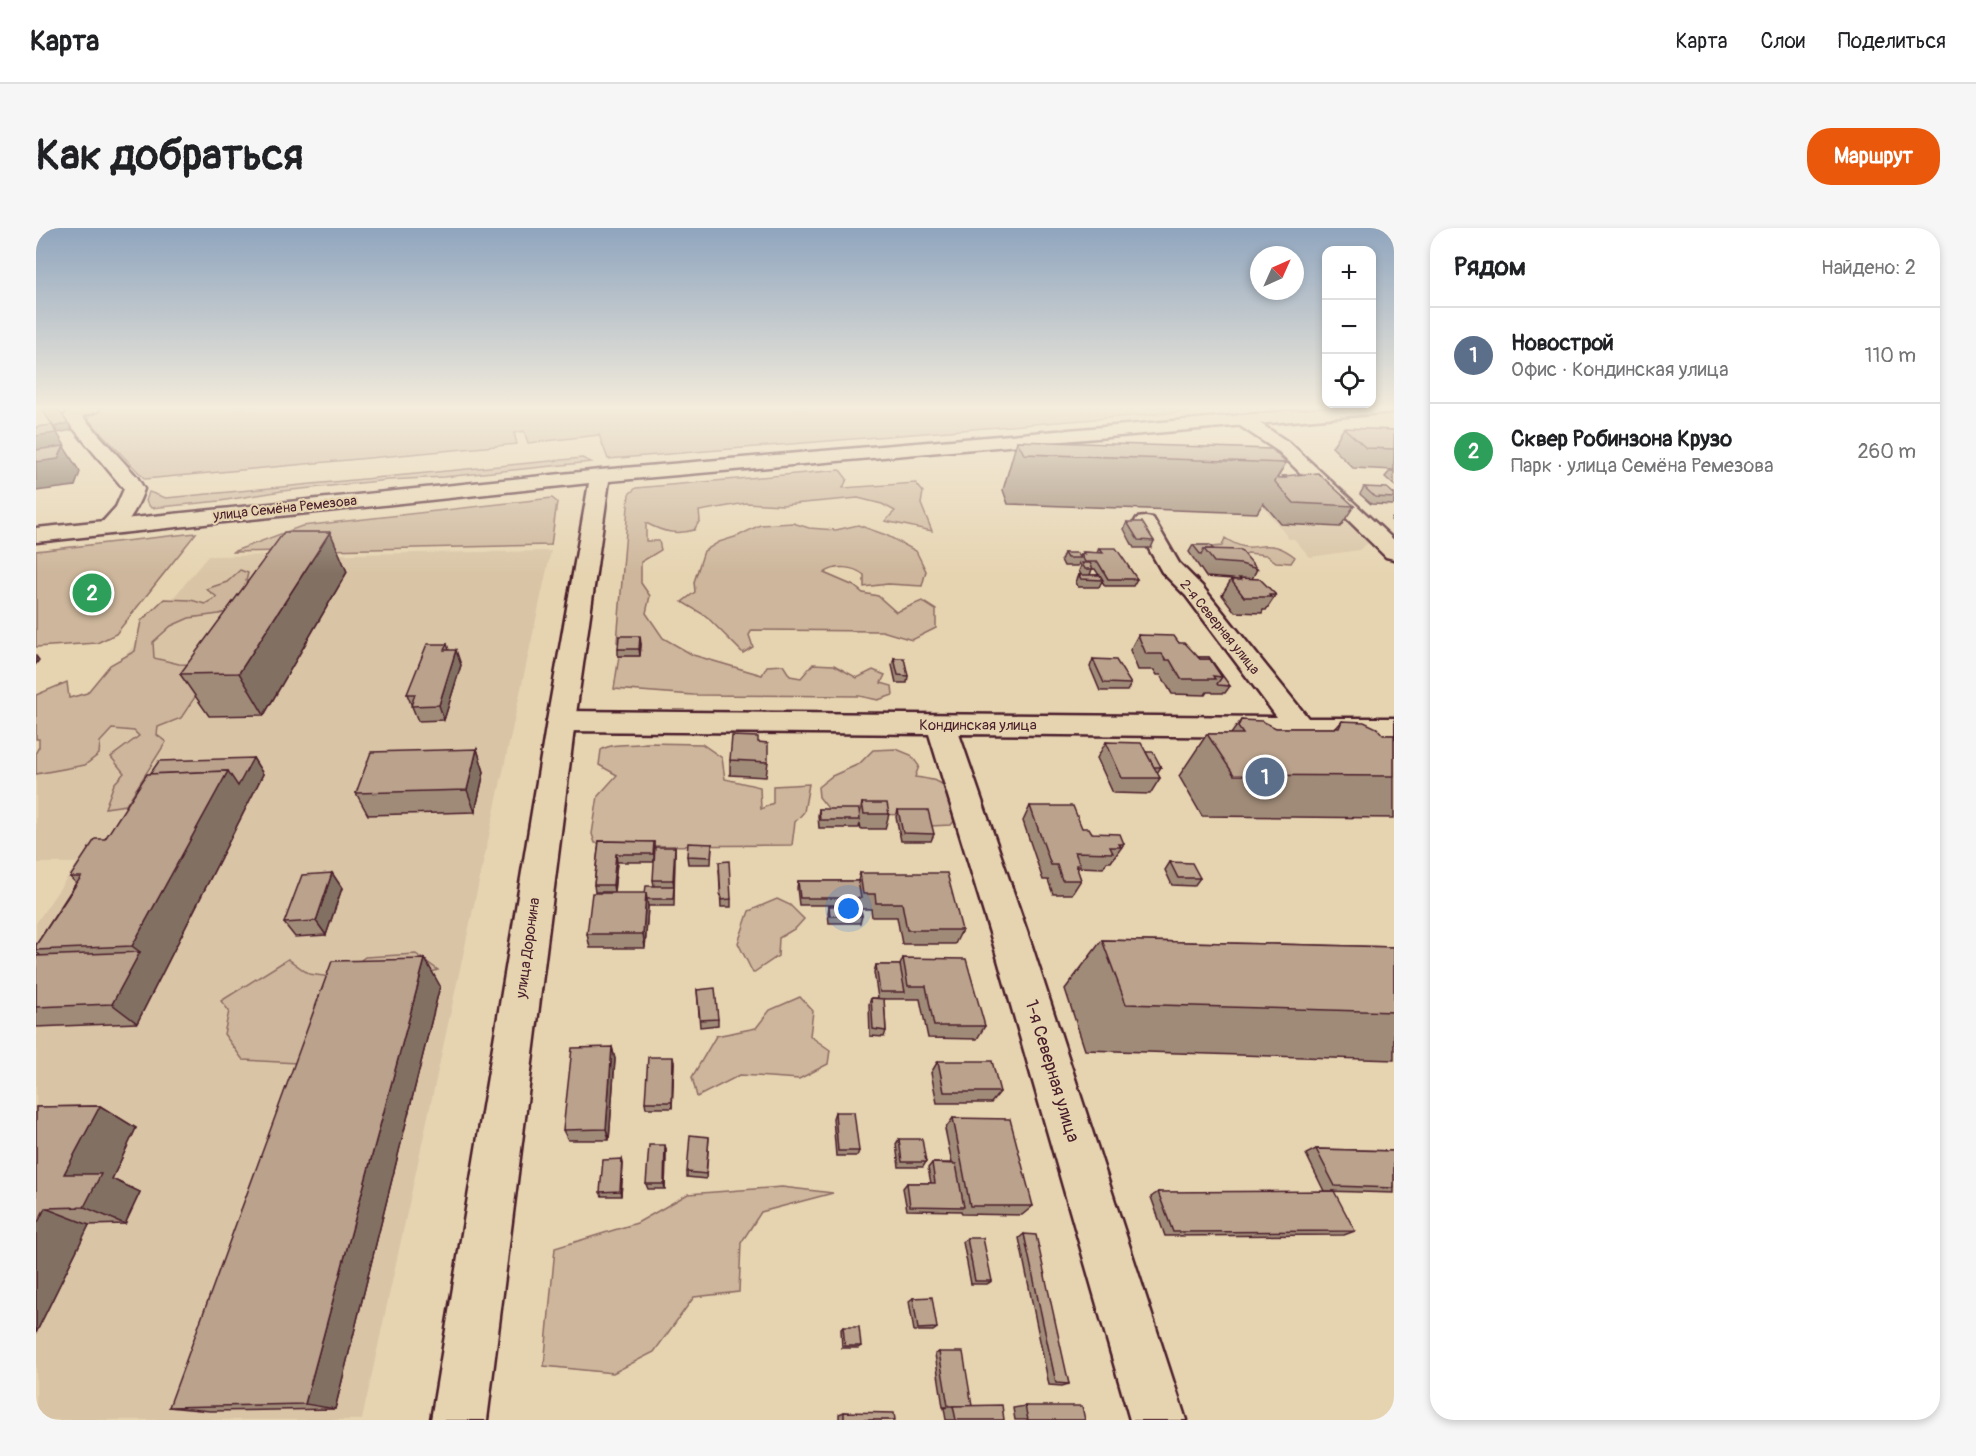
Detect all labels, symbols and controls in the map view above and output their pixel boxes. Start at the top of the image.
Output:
text: Карта [30,24,99,59]
text: Карта [1675,28,1727,55]
text: Слои [1760,28,1805,55]
text: Поделиться [1838,28,1946,55]
button: Маршрут [1807,128,1940,185]
text: Как добраться [36,130,303,182]
north arrow [1250,246,1304,300]
map controls [1322,246,1376,408]
button: + [1322,246,1376,300]
text: Рядом [1454,251,1526,283]
text: Найдено: 2 [1821,255,1916,280]
button: − [1322,300,1376,354]
text: Новострой [1511,329,1614,357]
text: 1 [1470,343,1477,368]
text: 110 m [1865,343,1916,368]
button: locate [1322,354,1376,408]
text: Офис · Кондинская улица [1511,357,1728,382]
text: Сквер Робинзона Крузо [1511,425,1732,453]
text: 2 [1468,439,1479,464]
text: 260 m [1857,439,1916,464]
text: Парк · улица Семёна Ремезова [1511,453,1774,478]
street label: улица Семёна Ремезова [211,492,358,524]
pin: 2 [72,570,112,616]
street label: 2-я Северная улица [1176,576,1264,678]
street label: Кондинская улица [919,716,1037,735]
pin: 1 [1246,754,1284,800]
your location [834,894,863,923]
street label: улица Доронина [511,896,544,1001]
street label: 1-я Северная улица [1019,997,1085,1145]

